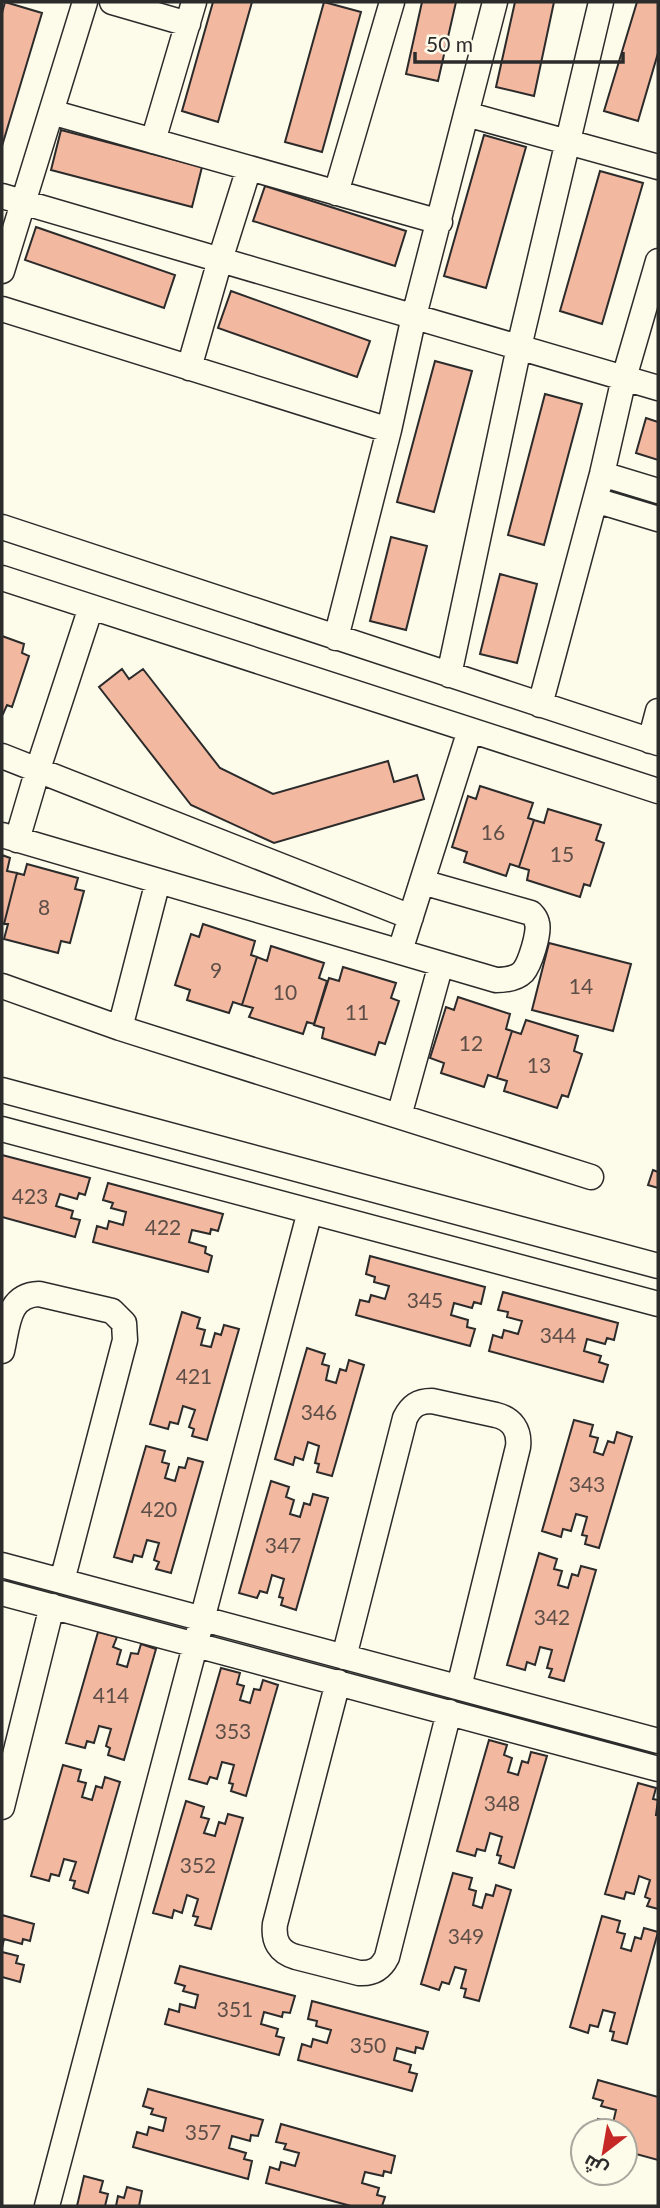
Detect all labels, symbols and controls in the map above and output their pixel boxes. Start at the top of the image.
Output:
scale bar [415,21,623,65]
text: 50 m [426,31,473,56]
house number: 16 [481,819,505,844]
house number: 15 [550,841,574,866]
house number: 8 [38,894,50,919]
house number: 9 [210,957,222,982]
house number: 14 [569,973,593,998]
house number: 10 [273,979,297,1004]
house number: 11 [345,999,369,1024]
house number: 12 [459,1030,483,1055]
house number: 13 [527,1052,551,1077]
house number: 423 [12,1183,48,1208]
house number: 422 [145,1214,181,1239]
house number: 345 [407,1287,443,1312]
house number: 344 [540,1322,576,1347]
house number: 421 [176,1363,212,1388]
house number: 346 [301,1399,337,1424]
house number: 343 [569,1471,605,1496]
house number: 420 [141,1496,177,1521]
house number: 347 [265,1532,301,1557]
house number: 342 [534,1604,570,1629]
house number: 414 [93,1682,129,1707]
house number: 353 [215,1718,251,1743]
house number: 348 [484,1790,520,1815]
house number: 352 [180,1852,216,1877]
house number: 349 [448,1923,484,1948]
house number: 351 [217,1996,253,2021]
house number: 350 [350,2032,386,2057]
north arrow [569,2117,639,2187]
house number: 357 [185,2119,221,2144]
text: ش [579,2150,612,2183]

